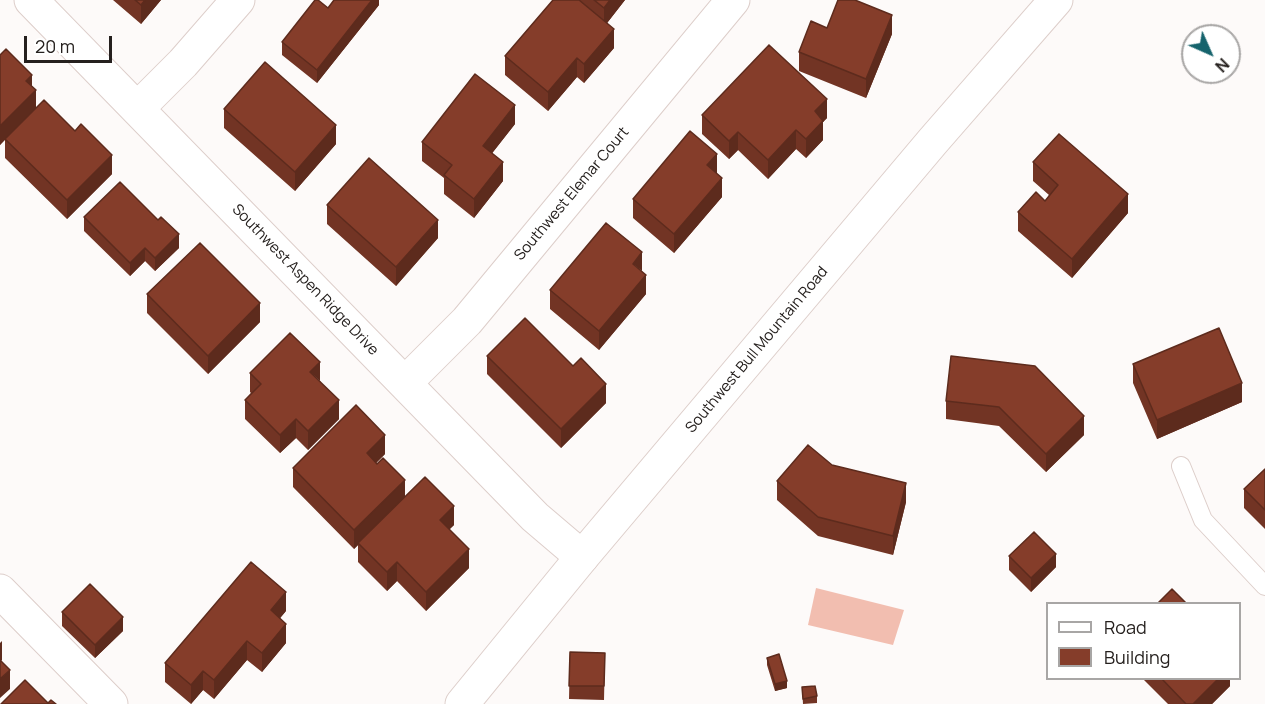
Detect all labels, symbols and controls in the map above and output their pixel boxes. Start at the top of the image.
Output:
scale bar [27,24,116,62]
north arrow [1181,24,1241,84]
text: 20 m [35,34,75,58]
text: N [1210,53,1234,77]
street label: Southwest Elemar Court [511,124,633,264]
street label: Southwest Aspen Ridge Drive [228,201,382,359]
street label: Southwest Bull Mountain Road [682,263,832,437]
legend [1046,602,1241,680]
text: Road [1104,615,1147,639]
text: Building [1104,645,1170,669]

